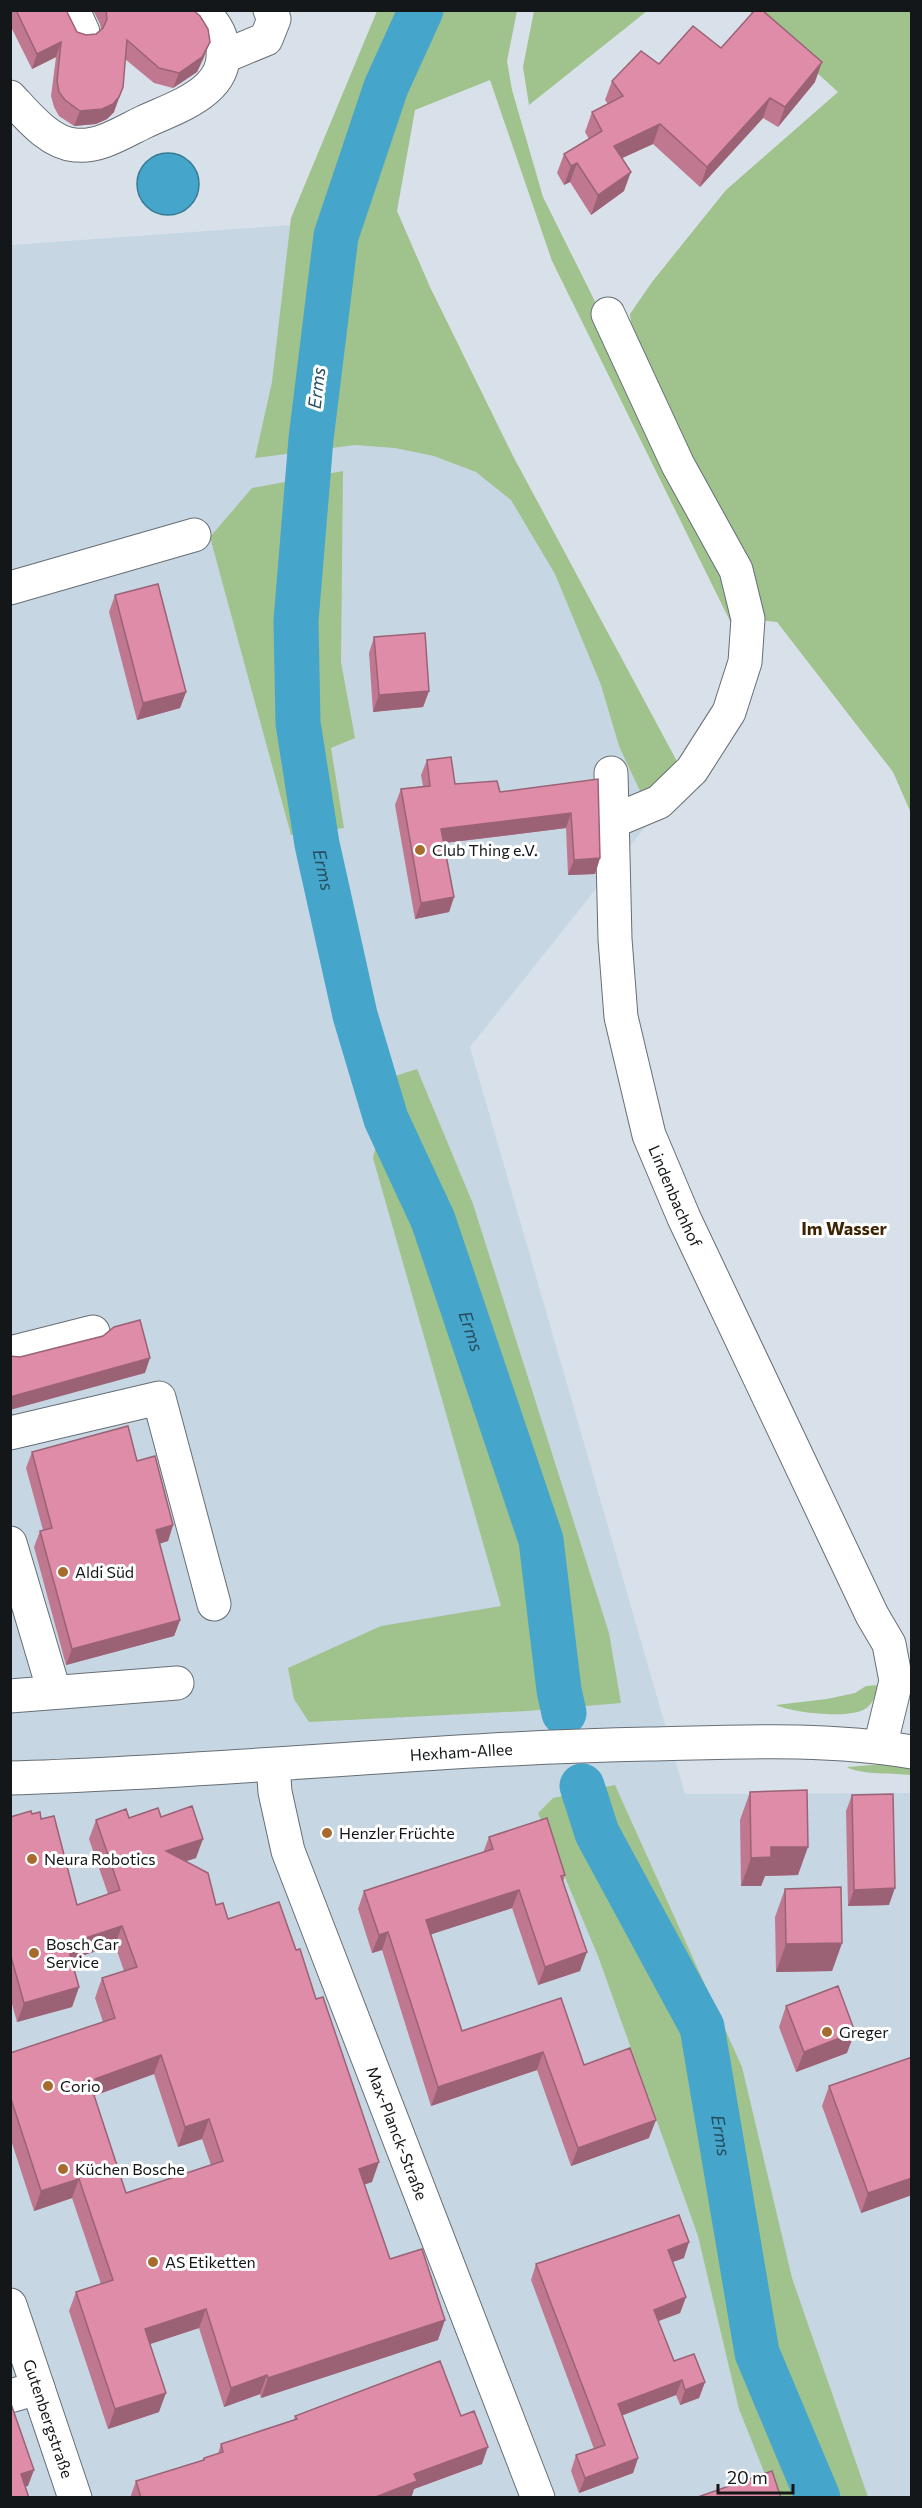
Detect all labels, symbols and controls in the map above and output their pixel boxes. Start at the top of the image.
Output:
water label: Erms [303,366,329,410]
place label: Club Thing e.V. [432,840,538,859]
marker: Club Thing e.V. [413,843,427,857]
water label: Erms [308,847,339,893]
street label: Lindenbachhof [645,1142,707,1250]
district label: Im Wasser [801,1217,887,1239]
water label: Erms [454,1308,489,1354]
place label: Aldi Süd [75,1562,134,1581]
marker: Aldi Süd [56,1565,70,1579]
street label: Hexham-Allee [409,1739,513,1764]
place label: Henzler Früchte [339,1823,455,1842]
marker: Henzler Früchte [320,1826,334,1840]
place label: Neura Robotics [44,1849,156,1868]
marker: Neura Robotics [25,1852,39,1866]
place label: Bosch Car Service [46,1934,119,1971]
marker: Bosch Car Service [27,1946,41,1960]
place label: Greger [839,2022,889,2041]
marker: Greger [820,2025,834,2039]
street label: Max-Planck-Straße [363,2063,432,2203]
place label: Corio [60,2076,101,2095]
marker: Corio [41,2079,55,2093]
water label: Erms [707,2113,736,2158]
place label: Küchen Bosche [75,2159,185,2178]
marker: Küchen Bosche [56,2162,70,2176]
place label: AS Etiketten [165,2252,256,2271]
marker: AS Etiketten [146,2255,160,2269]
street label: Gutenbergstraße [20,2357,78,2481]
scale bar [718,2457,793,2495]
text: 20 m [727,2466,768,2488]

